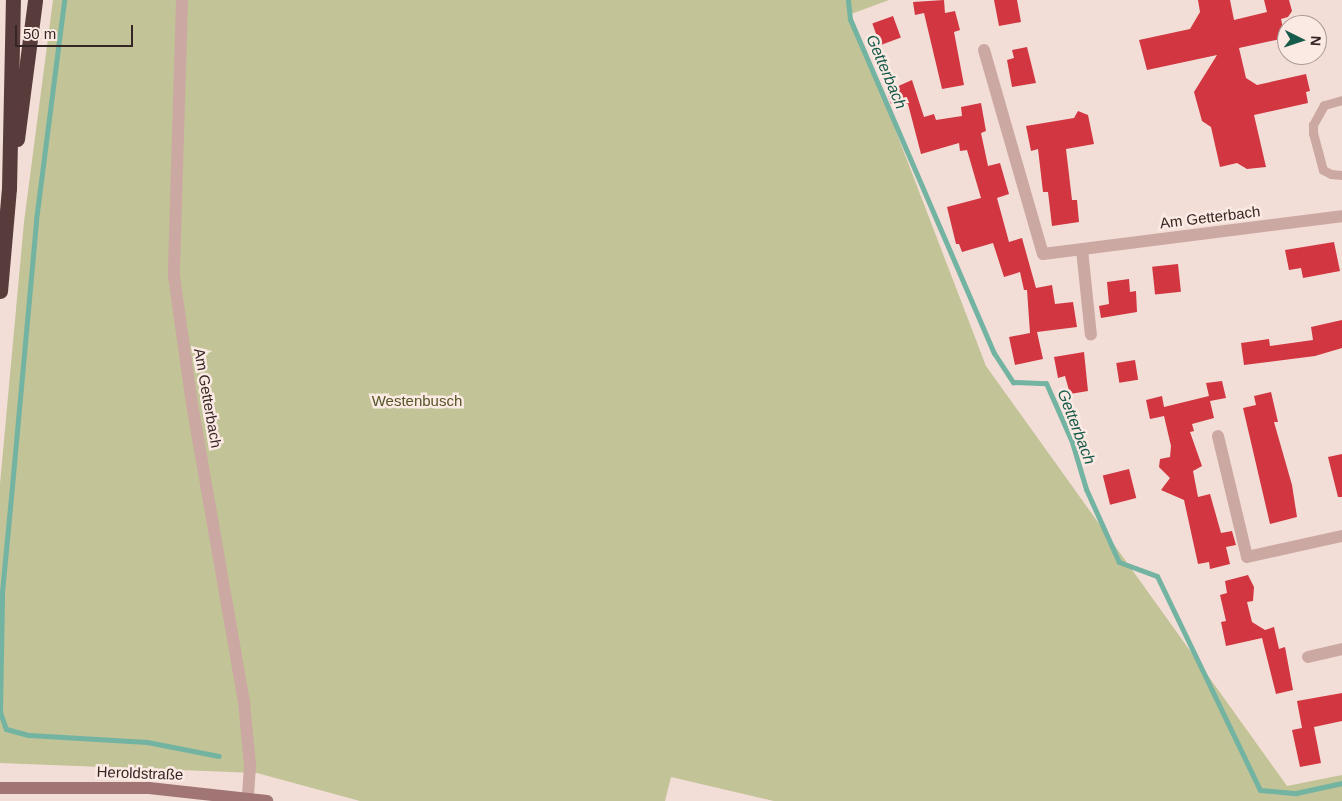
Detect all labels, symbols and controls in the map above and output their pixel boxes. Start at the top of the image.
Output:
scale bar [18,15,135,47]
north arrow [1277,15,1327,65]
text: 50 m [23,25,56,42]
water label: Getterbach [862,32,910,112]
text: N [1308,35,1324,47]
street label: Am Getterbach [1159,202,1261,232]
street label: Am Getterbach [190,347,226,449]
water label: Getterbach [1053,387,1099,467]
park label: Westenbusch [372,392,462,410]
street label: Heroldstraße [96,762,184,784]

